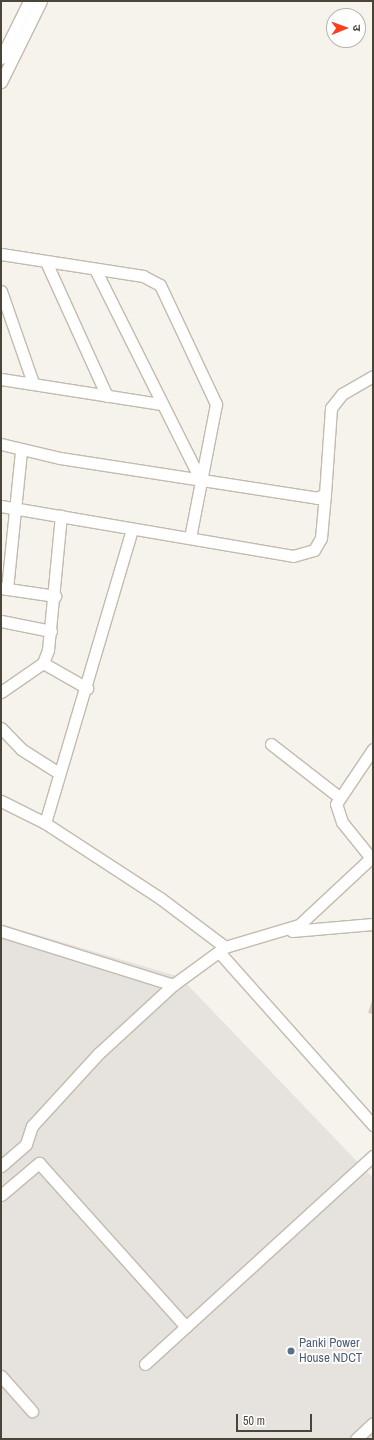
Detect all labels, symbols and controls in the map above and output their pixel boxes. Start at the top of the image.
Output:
north arrow [326,8,366,48]
text: उ [350,24,364,31]
place label: Panki Power House NDCT [299,1336,362,1367]
marker: Panki Power House NDCT [286,1346,296,1356]
scale bar [238,1406,314,1432]
text: 50 m [243,1413,265,1429]

